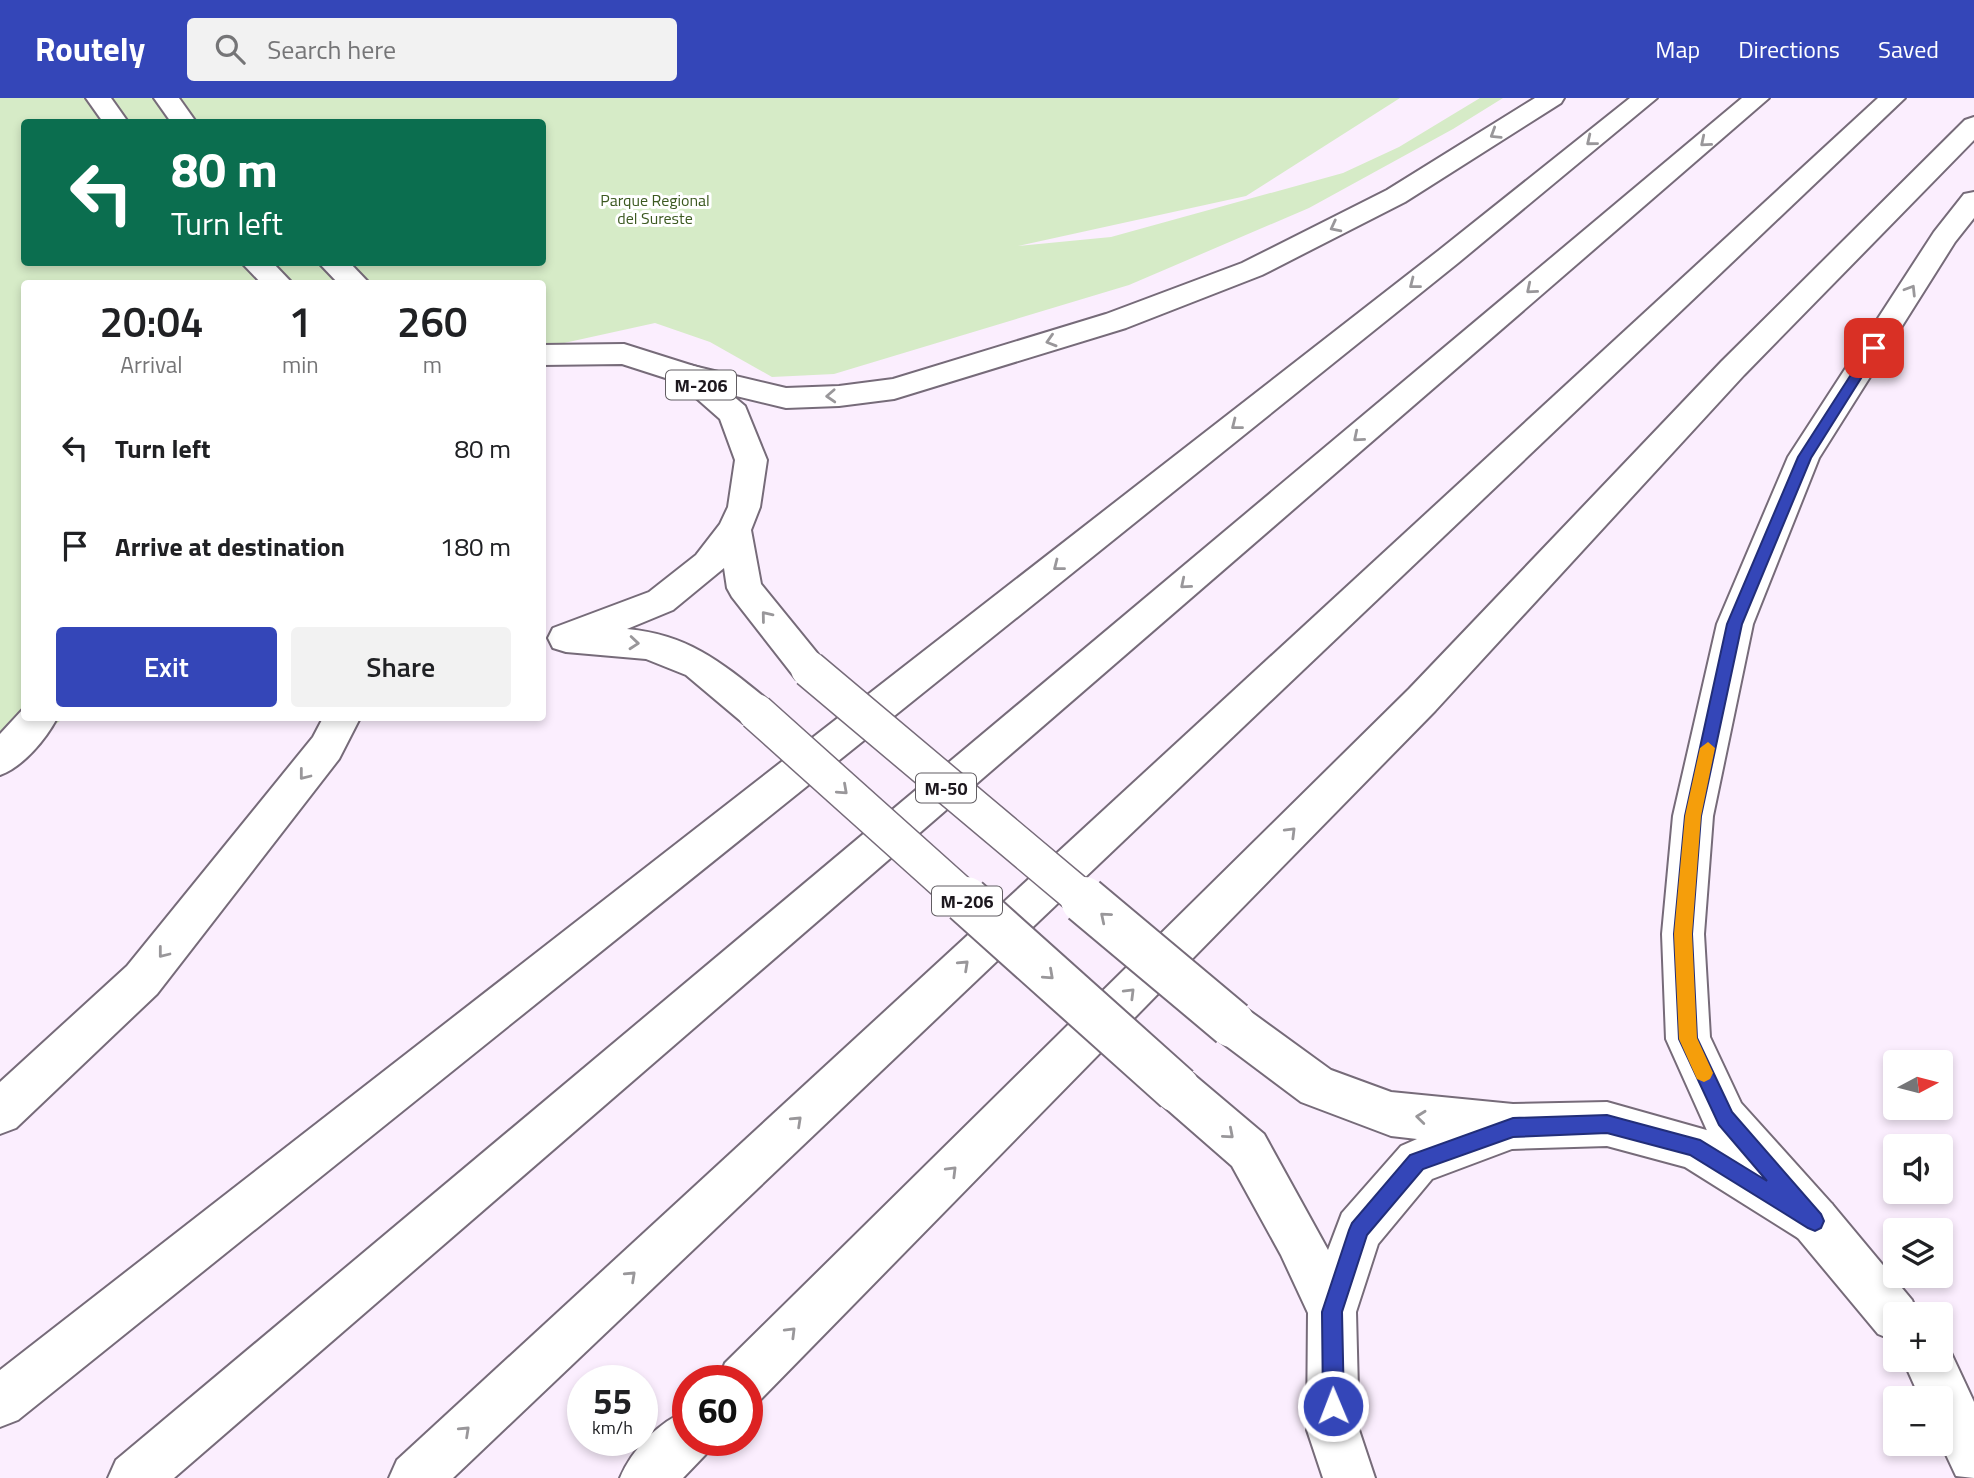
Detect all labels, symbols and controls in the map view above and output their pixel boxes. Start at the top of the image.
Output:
search box [187,18,677,81]
text: Routely [35,24,145,74]
icon: search [211,30,249,68]
text: Search here [267,30,396,69]
text: Map [1655,31,1700,67]
text: Directions [1738,31,1840,67]
text: Saved [1878,31,1939,67]
one-way arrow [1489,126,1502,139]
text: 80 m [171,131,278,206]
one-way arrow [1587,133,1600,145]
one-way arrow [1700,134,1713,146]
icon: left [56,147,147,238]
park label: Parque Regional del Sureste [600,188,710,230]
text: Turn left [171,199,283,247]
one-way arrow [1330,219,1343,232]
one-way arrow [1410,275,1422,288]
one-way arrow [1526,281,1539,293]
one-way arrow [1903,284,1916,297]
text: 20:04 [99,289,204,353]
text: 1 [289,289,312,353]
text: 260 [397,289,468,353]
pin [1844,318,1904,378]
icon: arrive [1855,329,1893,367]
one-way arrow [1045,333,1057,348]
text: Arrival [120,347,183,382]
text: min [282,347,319,382]
text: m [423,347,442,382]
road number: M-206 [666,370,736,400]
one-way arrow [825,389,836,404]
one-way arrow [1231,416,1243,429]
icon: left [56,429,94,467]
text: Turn left [115,429,210,468]
text: 80 m [454,429,511,468]
one-way arrow [1353,429,1366,441]
icon: arrive [56,527,94,565]
text: Arrive at destination [115,527,345,566]
text: 180 m [440,527,511,566]
one-way arrow [1053,558,1066,570]
one-way arrow [1180,576,1193,589]
one-way arrow [762,611,774,624]
button: Exit [56,627,277,707]
button: Share [291,627,511,707]
one-way arrow [629,635,640,650]
one-way arrow [300,767,313,779]
road number: M-50 [916,774,976,802]
one-way arrow [835,782,848,794]
one-way arrow [1282,827,1295,840]
road number: M-206 [932,886,1002,916]
one-way arrow [1100,913,1113,925]
one-way arrow [159,945,172,958]
one-way arrow [955,961,968,974]
one-way arrow [1041,966,1054,979]
one-way arrow [1122,989,1134,1001]
north arrow [1883,1050,1953,1120]
map controls [1883,1050,1953,1456]
one-way arrow [1415,1110,1426,1125]
one-way arrow [789,1116,802,1129]
one-way arrow [1221,1126,1234,1138]
button: sound [1883,1134,1953,1204]
one-way arrow [944,1167,957,1180]
button: layers [1883,1218,1953,1288]
one-way arrow [623,1272,636,1284]
button: + [1883,1302,1953,1372]
one-way arrow [783,1328,796,1341]
speed limit sign: 60 [672,1365,763,1456]
position arrow [1296,1369,1370,1443]
text: 55 [593,1374,632,1428]
button: − [1883,1386,1953,1456]
text: km/h [592,1414,633,1441]
one-way arrow [457,1427,470,1439]

